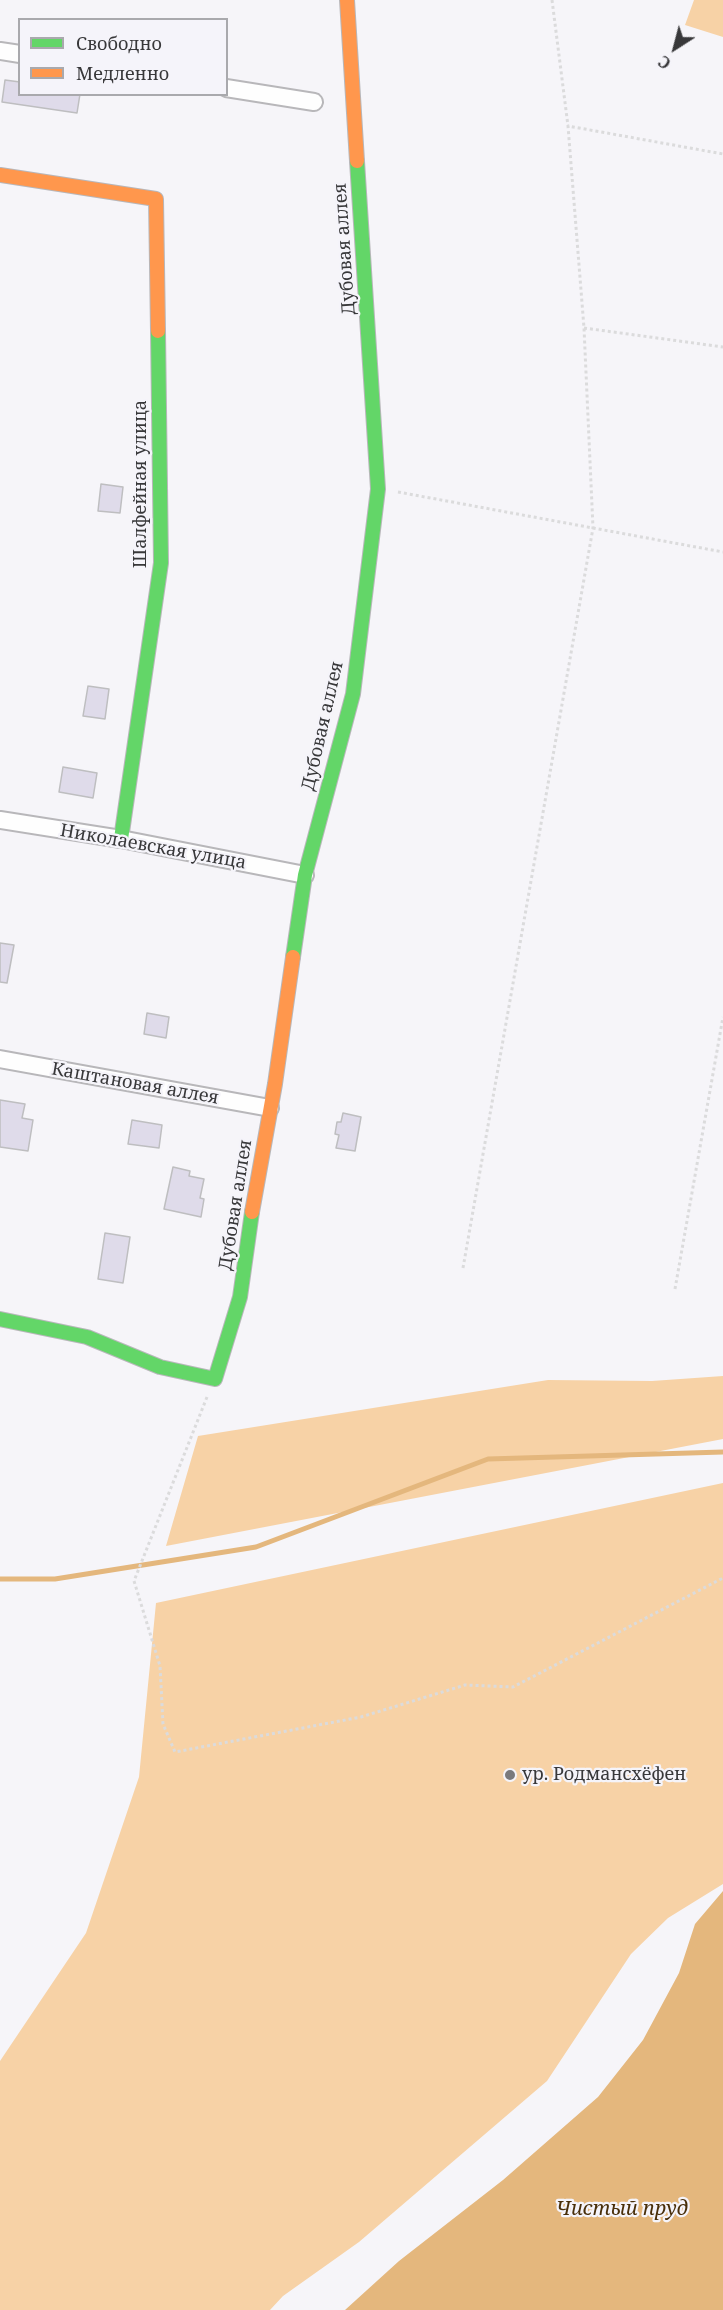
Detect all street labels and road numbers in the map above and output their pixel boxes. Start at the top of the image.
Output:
street label: Дубовая аллея [330,182,360,316]
street label: Шалфейная улица [130,400,152,568]
street label: Дубовая аллея [298,659,348,793]
street label: Николаевская улица [58,820,248,874]
street label: Каштановая аллея [50,1059,220,1109]
street label: Дубовая аллея [215,1138,257,1272]

